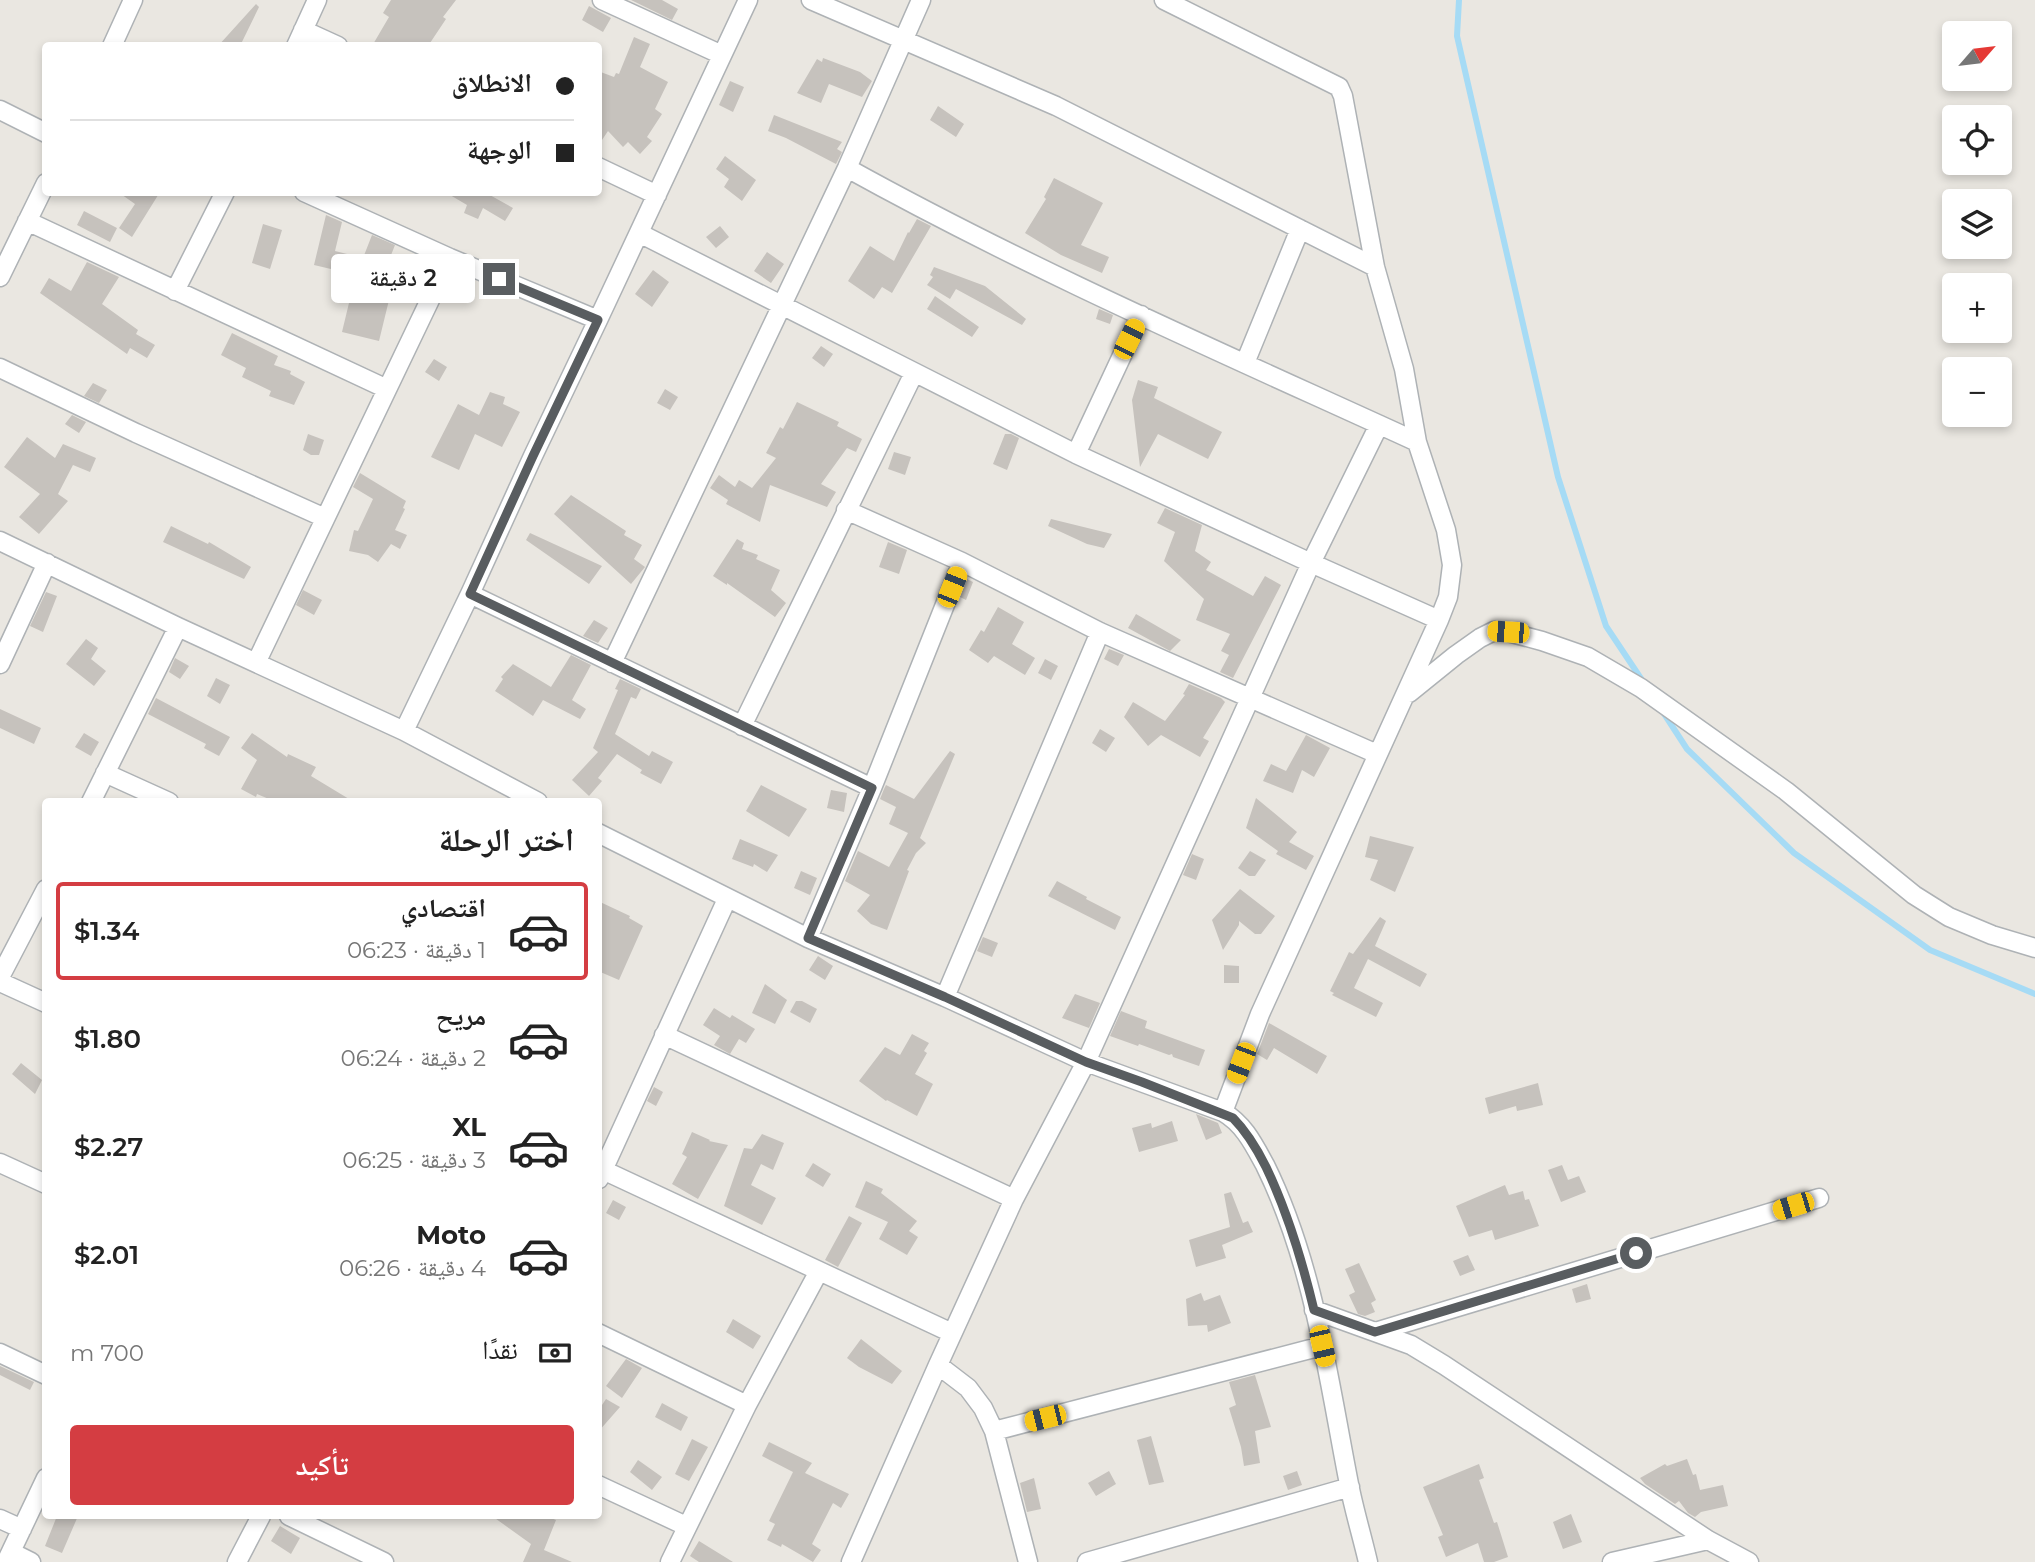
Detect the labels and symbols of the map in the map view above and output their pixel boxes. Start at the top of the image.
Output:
north arrow [1942,21,2012,91]
callout: 2 دقيقة [331,254,475,304]
route end [483,263,515,295]
car [1111,316,1148,362]
car [935,564,970,610]
car [1487,620,1530,644]
car [1224,1040,1259,1086]
car [1770,1190,1817,1222]
route start [1620,1237,1652,1269]
car [1308,1323,1337,1369]
car [1023,1403,1068,1433]

